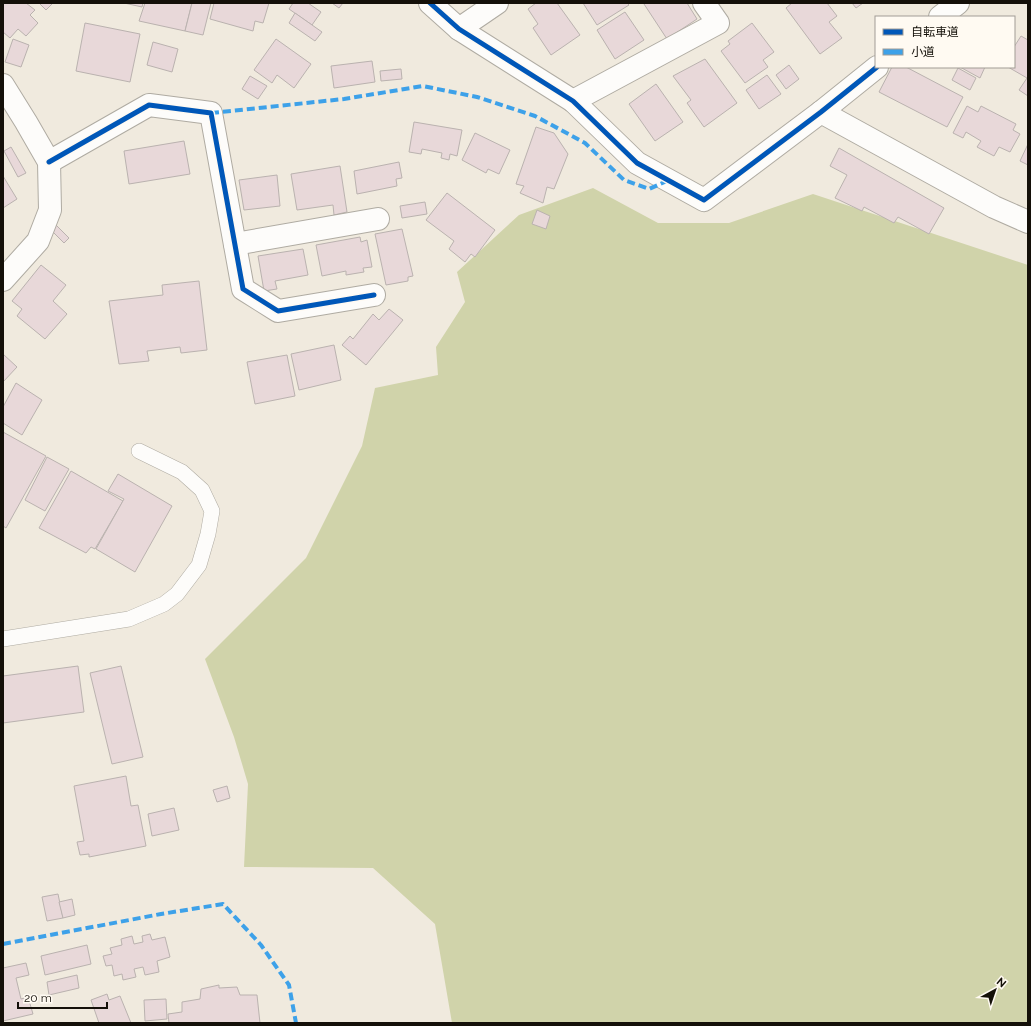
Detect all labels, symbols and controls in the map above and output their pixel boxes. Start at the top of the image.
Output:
legend [875,16,1015,68]
text: 自転車道 [911,25,959,39]
text: 小道 [911,45,935,59]
north arrow [975,970,1015,1010]
text: N [994,975,1009,990]
scale bar [18,984,107,1010]
text: 20 m [24,991,52,1005]

